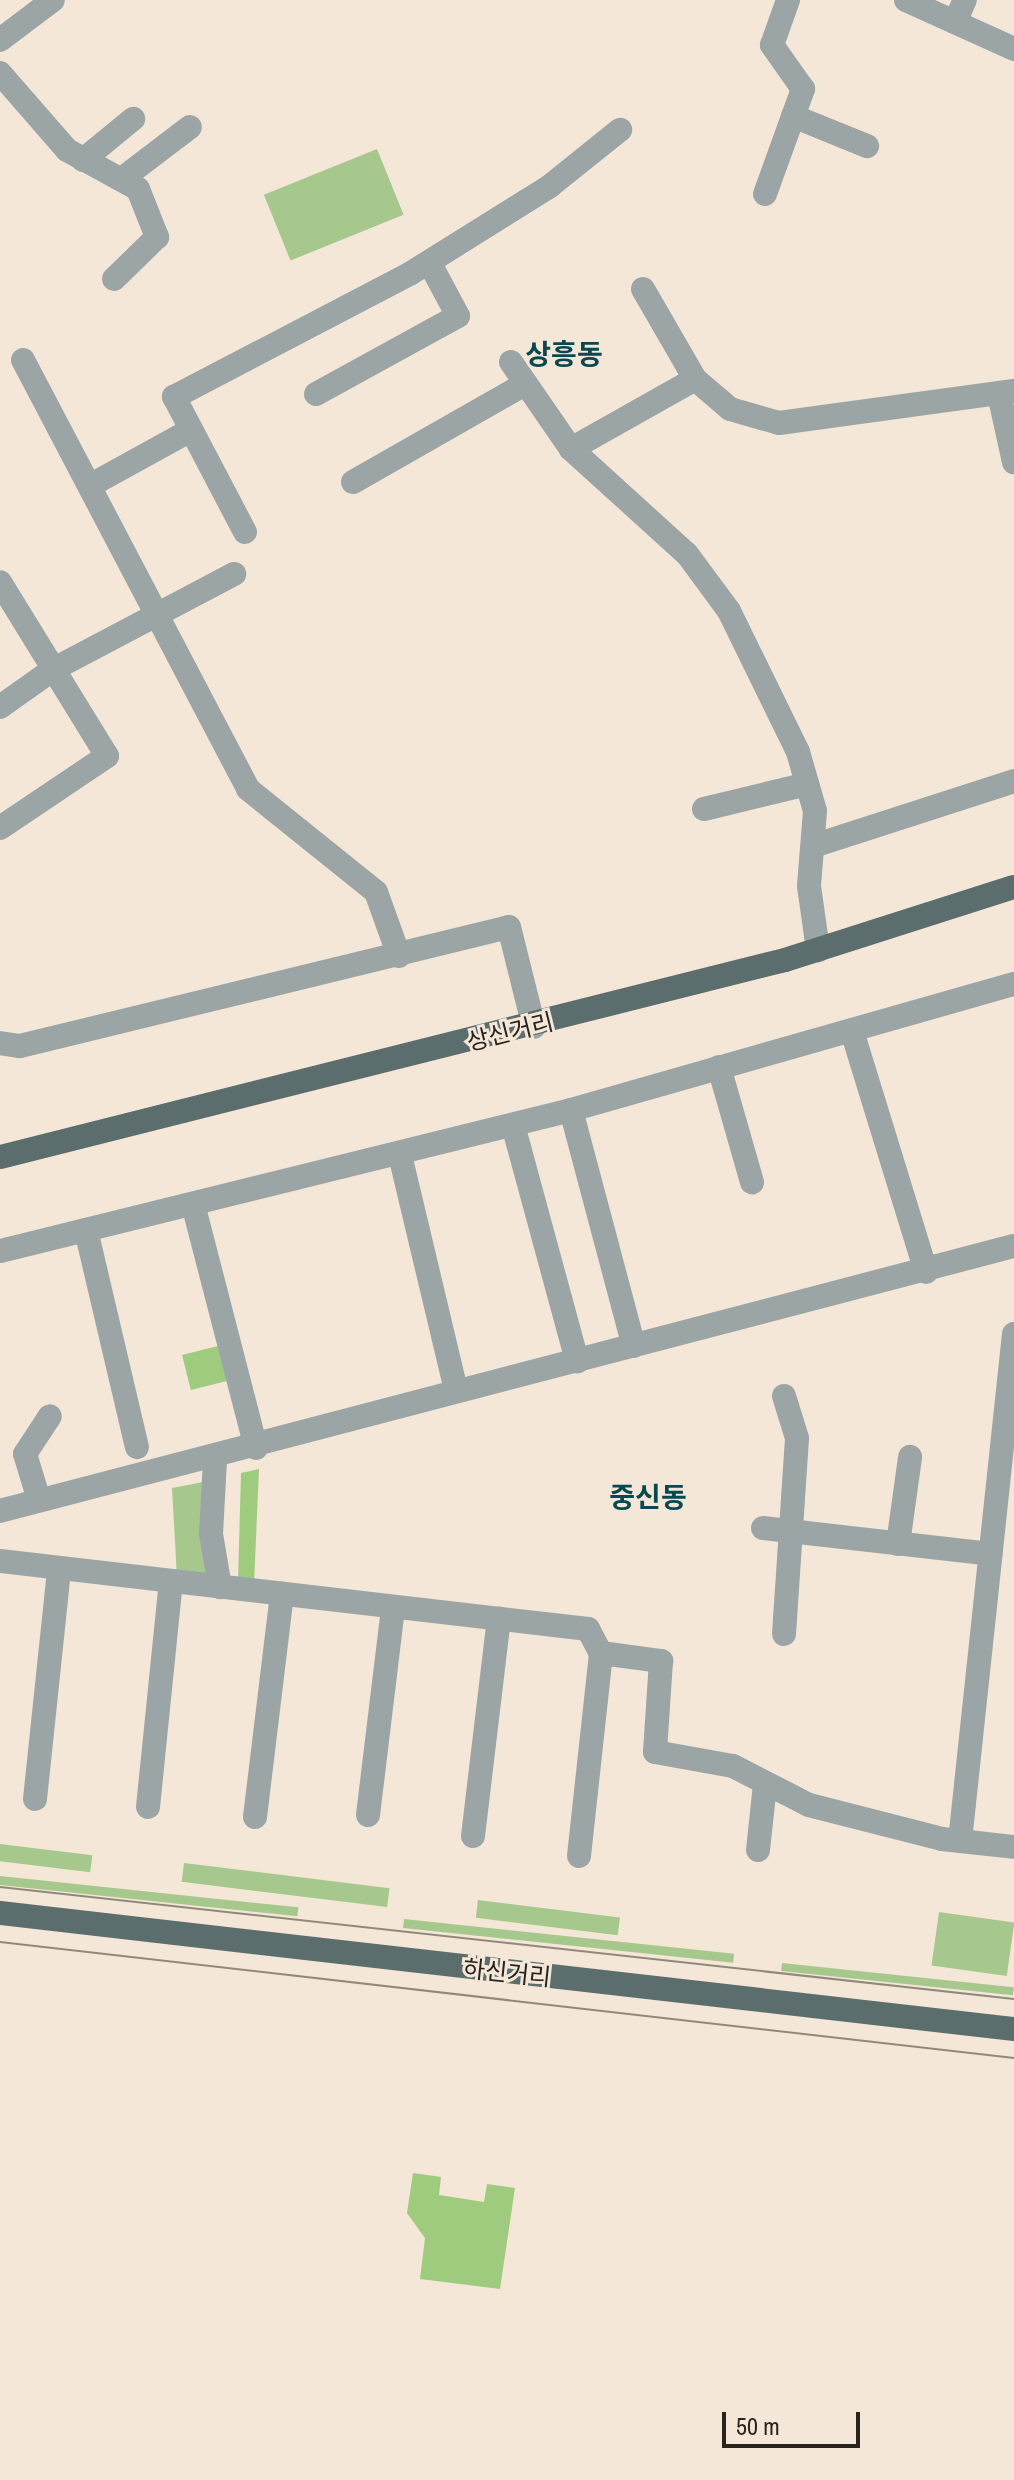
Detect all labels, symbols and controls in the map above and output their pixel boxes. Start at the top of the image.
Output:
district label: 상흥동 [525,337,603,371]
street label: 상신거리 [464,1007,556,1057]
district label: 중신동 [609,1480,687,1514]
street label: 하신거리 [462,1954,552,1992]
scale bar [726,2396,864,2446]
text: 50 m [736,2410,780,2442]

